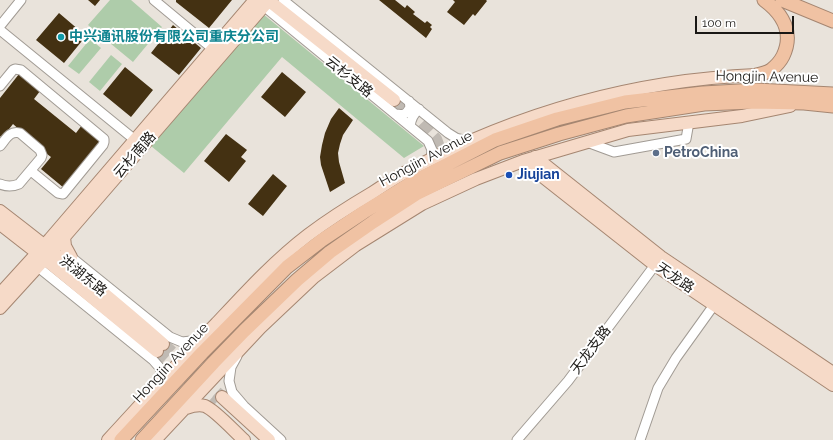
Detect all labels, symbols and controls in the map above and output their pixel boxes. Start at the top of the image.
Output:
scale bar [697,8,796,34]
text: 100 m [702,16,736,30]
place label: 中兴通讯股份有限公司重庆分公司 [69,29,279,45]
marker: 中兴通讯股份有限公司重庆分公司 [56,32,66,42]
street label: 云杉支路 [322,53,376,101]
street label: Hongjin Avenue [715,68,819,86]
street label: Hongjin Avenue [377,127,475,191]
street label: 云杉南路 [110,128,160,182]
place label: PetroChina [664,145,738,161]
marker: PetroChina [651,148,661,158]
place label: Jiujian [517,167,560,183]
marker: Jiujian [504,170,514,180]
street label: 洪湖东路 [56,252,110,300]
street label: 天龙路 [653,259,697,297]
street label: Hongjin Avenue [130,320,212,406]
street label: 天龙支路 [567,323,615,377]

